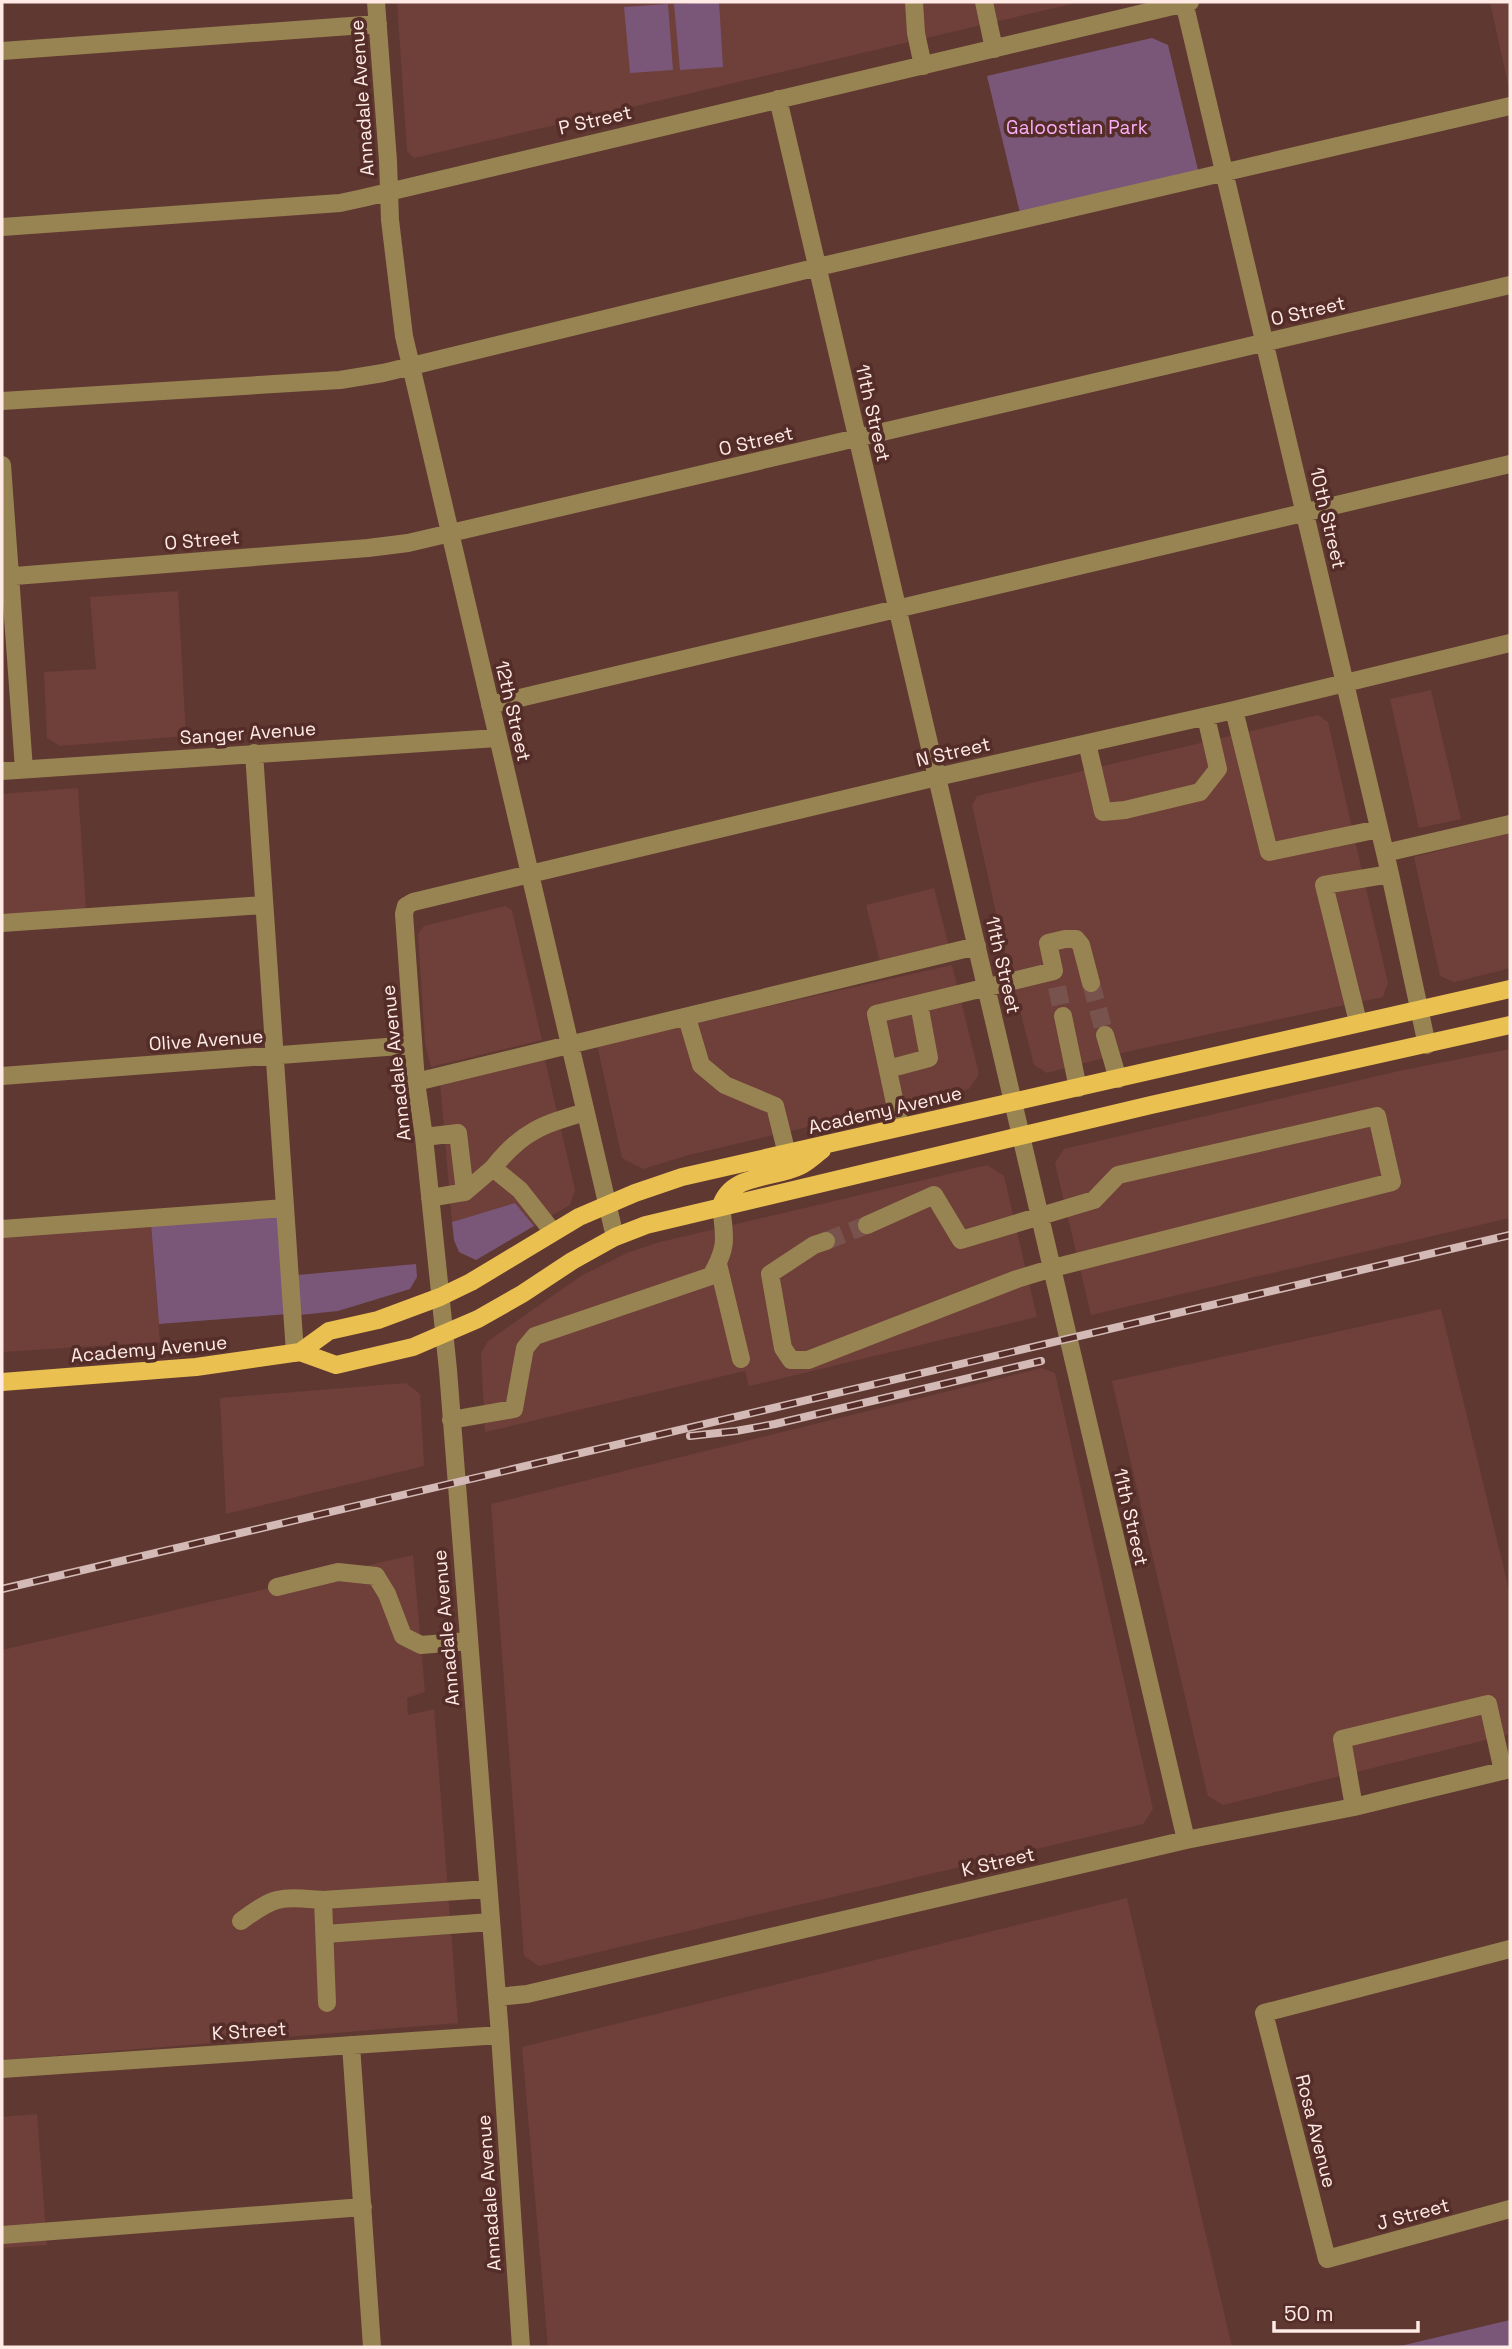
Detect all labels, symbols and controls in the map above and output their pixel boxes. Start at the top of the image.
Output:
street label: Annadale Avenue [344,19,380,177]
street label: P Street [556,99,634,141]
park label: Galoostian Park [1006,115,1148,140]
street label: O Street [1268,290,1348,332]
street label: 11th Street [850,362,896,464]
street label: O Street [716,420,796,462]
street label: 10th Street [1304,465,1352,571]
street label: O Street [163,524,241,556]
street label: 12th Street [489,658,537,764]
street label: Sanger Avenue [179,716,317,750]
street label: N Street [913,731,993,773]
street label: 11th Street [980,914,1026,1016]
street label: Annadale Avenue [375,984,417,1142]
street label: Olive Avenue [148,1024,264,1056]
street label: Academy Avenue [806,1080,964,1140]
street label: Academy Avenue [70,1330,228,1368]
street label: 11th Street [1108,1466,1154,1568]
street label: Annadale Avenue [427,1549,465,1707]
street label: K Street [959,1841,1037,1883]
street label: K Street [211,2016,287,2046]
street label: Rosa Avenue [1290,2072,1342,2190]
street label: Annadale Avenue [471,2114,507,2272]
street label: J Street [1374,2192,1452,2236]
scale bar [1274,2290,1418,2334]
text: 50 m [1284,2300,1334,2327]

